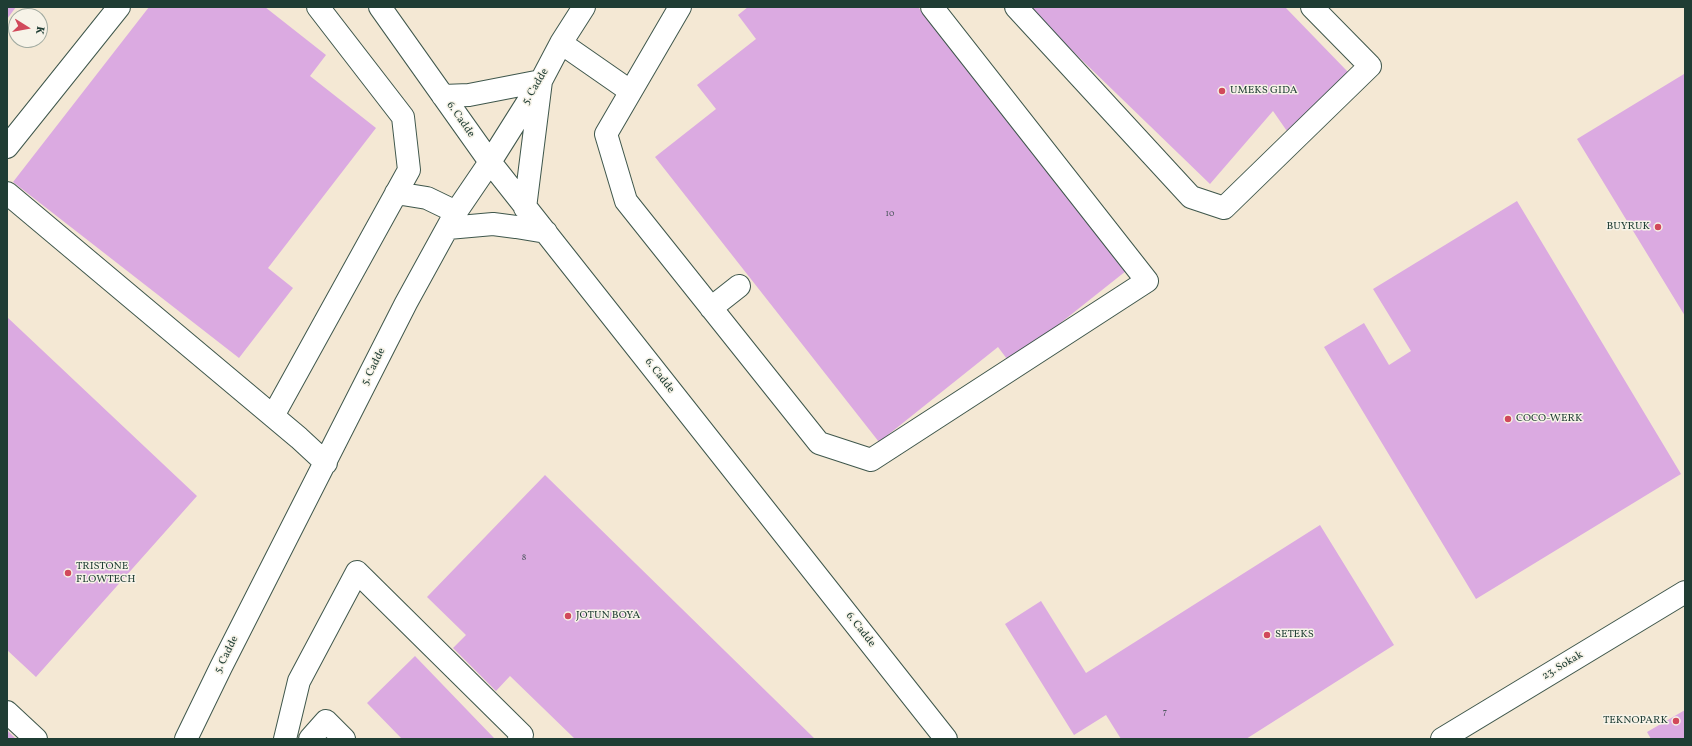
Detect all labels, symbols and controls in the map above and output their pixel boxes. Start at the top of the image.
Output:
north arrow [8,8,48,48]
text: K [31,25,47,36]
street label: 5. Cadde [520,66,552,108]
place label: UMEKS GIDA [1230,84,1297,98]
marker: UMEKS GIDA [1217,86,1227,96]
street label: 6. Cadde [443,100,477,140]
house number: 10 [886,209,894,219]
place label: BUYRUK [1606,220,1650,234]
marker: BUYRUK [1653,222,1663,232]
street label: 5. Cadde [359,346,389,388]
street label: 6. Cadde [641,356,677,396]
place label: COCO-WERK [1516,412,1582,426]
marker: COCO-WERK [1503,414,1513,424]
house number: 8 [522,553,526,563]
place label: TRISTONE FLOWTECH [76,560,135,586]
marker: TRISTONE FLOWTECH [63,568,73,578]
place label: JOTUN BOYA [576,609,640,623]
street label: 6. Cadde [842,610,878,650]
marker: JOTUN BOYA [563,611,573,621]
place label: SETEKS [1275,628,1314,642]
marker: SETEKS [1262,630,1272,640]
street label: 5. Cadde [212,634,242,676]
street label: 23. Sokak [1540,649,1586,683]
house number: 7 [1163,707,1167,717]
place label: TEKNOPARK [1603,714,1668,728]
marker: TEKNOPARK [1671,716,1681,726]

